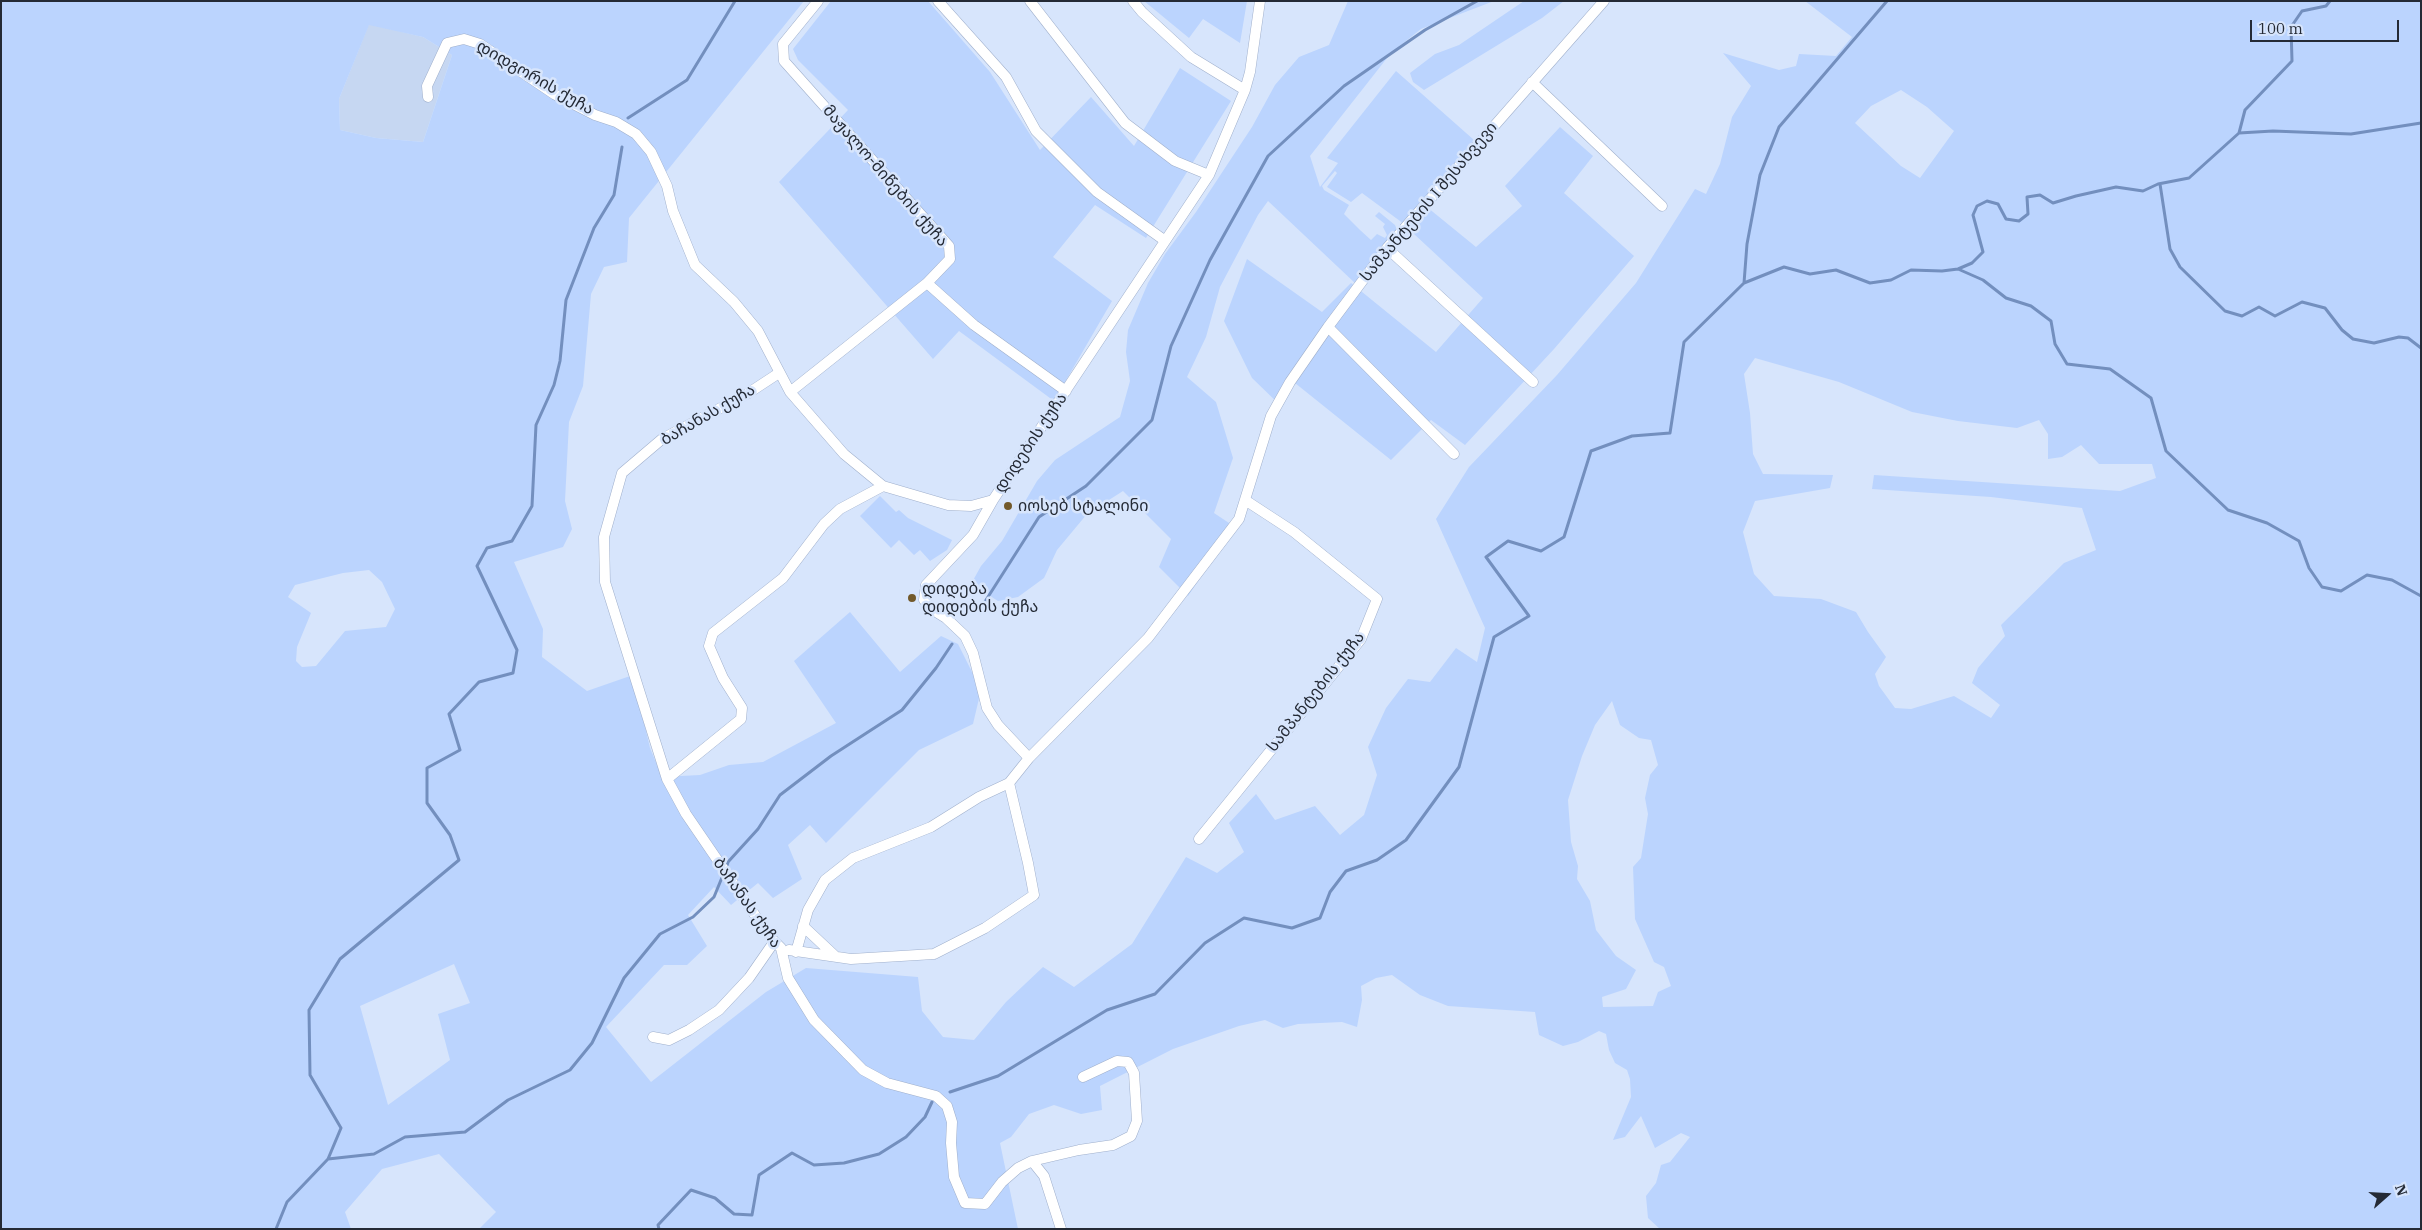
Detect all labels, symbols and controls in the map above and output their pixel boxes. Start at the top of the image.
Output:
scale bar [2252,10,2401,42]
text: 100 m [2258,19,2303,38]
street label: დიდგორის ქუჩა [473,37,597,119]
street label: მაჟალო-მიწების ქუჩა [818,101,952,251]
street label: სამპანტების I შესახვევი [1357,118,1501,286]
street label: ბაჩანას ქუჩა [657,380,759,450]
street label: დიდების ქუჩა [991,389,1071,497]
place label: იოსებ სტალინი [1018,496,1148,516]
marker: იოსებ სტალინი [1002,500,1014,512]
place label: დიდება დიდების ქუჩა [922,579,1038,617]
marker: დიდება დიდების ქუჩა [906,592,918,604]
street label: სამპანტების ქუჩა [1263,628,1369,756]
street label: ბაჩანას ქუჩა [709,854,785,952]
north arrow [2362,1170,2412,1220]
text: N [2391,1182,2411,1198]

